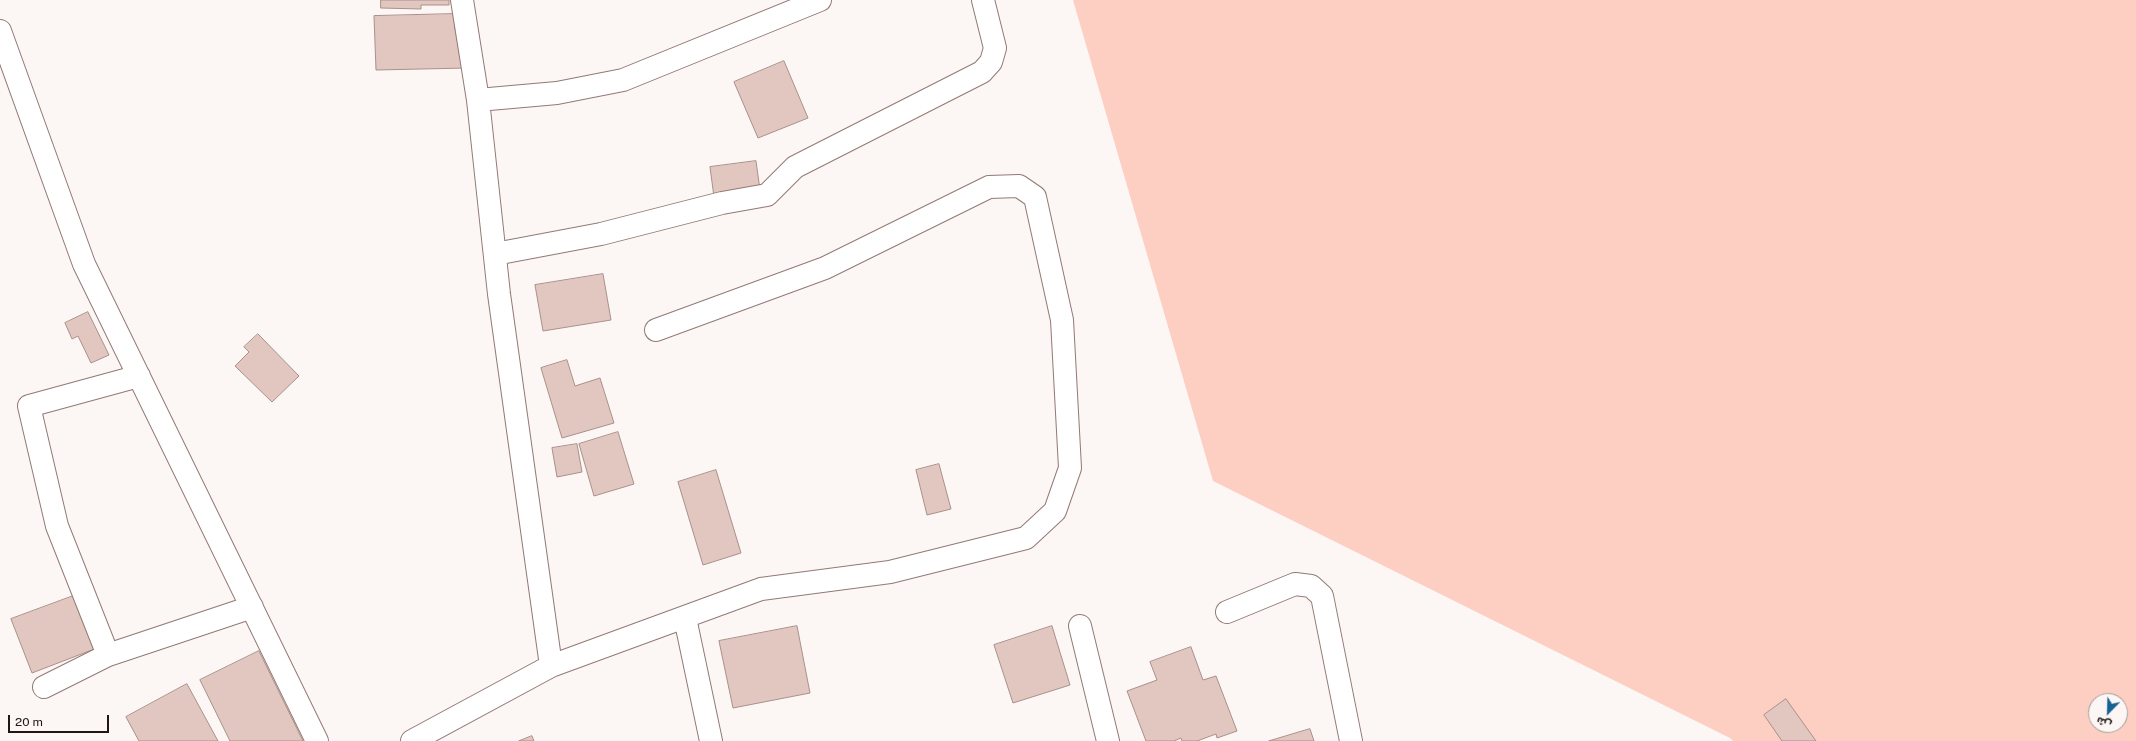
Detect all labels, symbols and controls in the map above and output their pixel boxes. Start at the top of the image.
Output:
north arrow [2088,693,2128,733]
scale bar [10,707,111,733]
text: 20 m [15,715,43,729]
text: ش [2094,715,2113,732]

